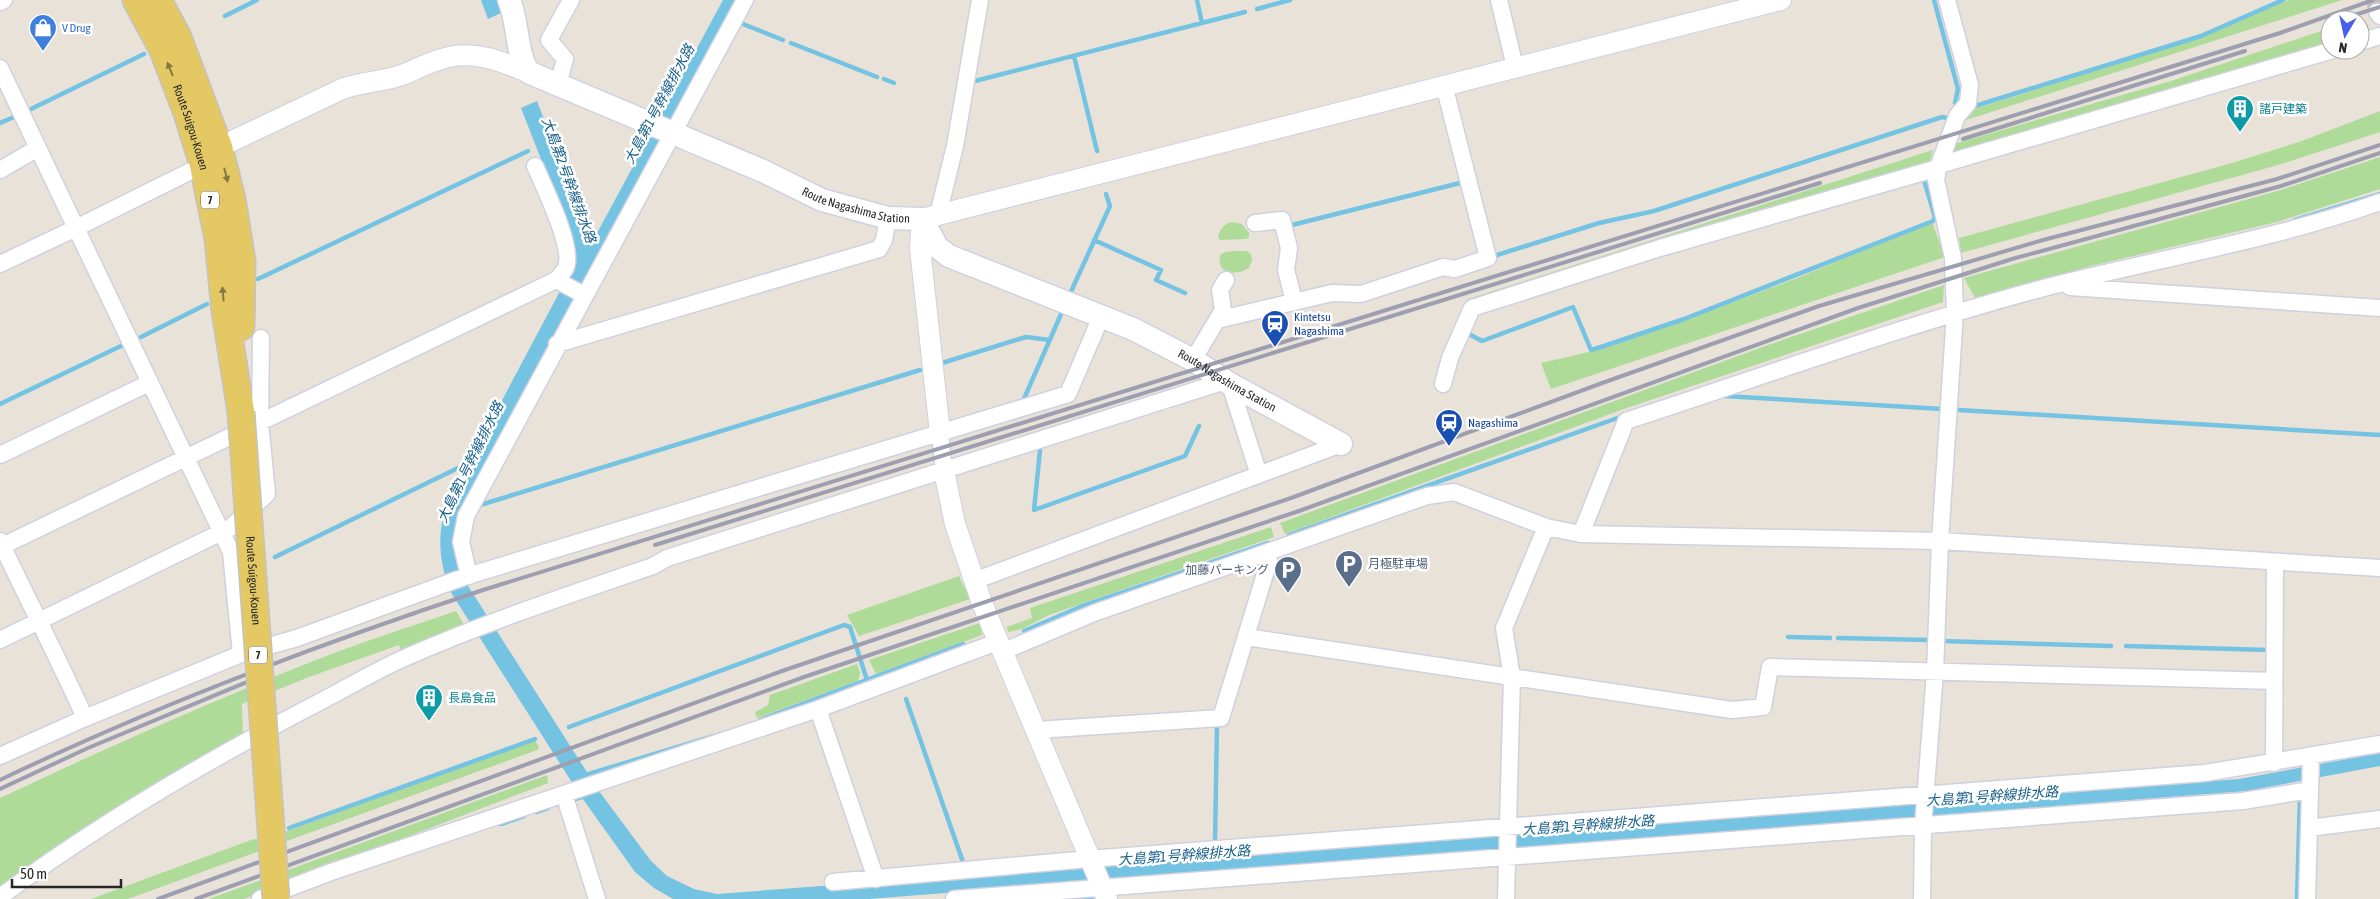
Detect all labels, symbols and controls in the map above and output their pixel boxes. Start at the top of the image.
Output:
north arrow [2320,10,2370,60]
shop icon: V Drug [28,13,58,52]
place label: V Drug [62,21,92,35]
text: N [2338,39,2348,56]
water label: 大島第1号幹線排水路 [621,41,698,166]
one-way arrow [166,61,174,76]
street label: Route Suigou-Kouen [170,83,211,171]
building icon: 諸戸建築 [2225,94,2255,133]
place label: 諸戸建築 [2259,102,2307,116]
water label: 大島第2号幹線排水路 [539,115,600,246]
one-way arrow [222,168,230,183]
street label: Route Nagashima Station [800,184,910,226]
road number: 7 [201,192,219,208]
one-way arrow [219,286,227,302]
station icon: Kintetsu Nagashima [1260,309,1290,348]
place label: Kintetsu Nagashima [1294,310,1344,338]
street label: Route Nagashima Station [1176,346,1279,415]
water label: 大島第1号幹線排水路 [434,398,507,525]
station icon: Nagashima [1434,408,1464,447]
place label: Nagashima [1468,416,1518,430]
street label: Route Suigou-Kouen [243,536,263,626]
parking icon: 月極駐車場 [1334,549,1364,588]
parking icon: 加藤パーキング [1273,555,1303,594]
place label: 月極駐車場 [1368,557,1428,571]
place label: 加藤パーキング [1185,563,1269,577]
road number: 7 [249,646,267,664]
building icon: 長島食品 [414,683,444,722]
place label: 長島食品 [448,691,496,705]
water label: 大島第1号幹線排水路 [1925,783,2060,809]
water label: 大島第1号幹線排水路 [1521,812,1656,838]
water label: 大島第1号幹線排水路 [1117,842,1252,868]
scale bar [12,856,121,888]
text: 50 m [20,865,47,882]

